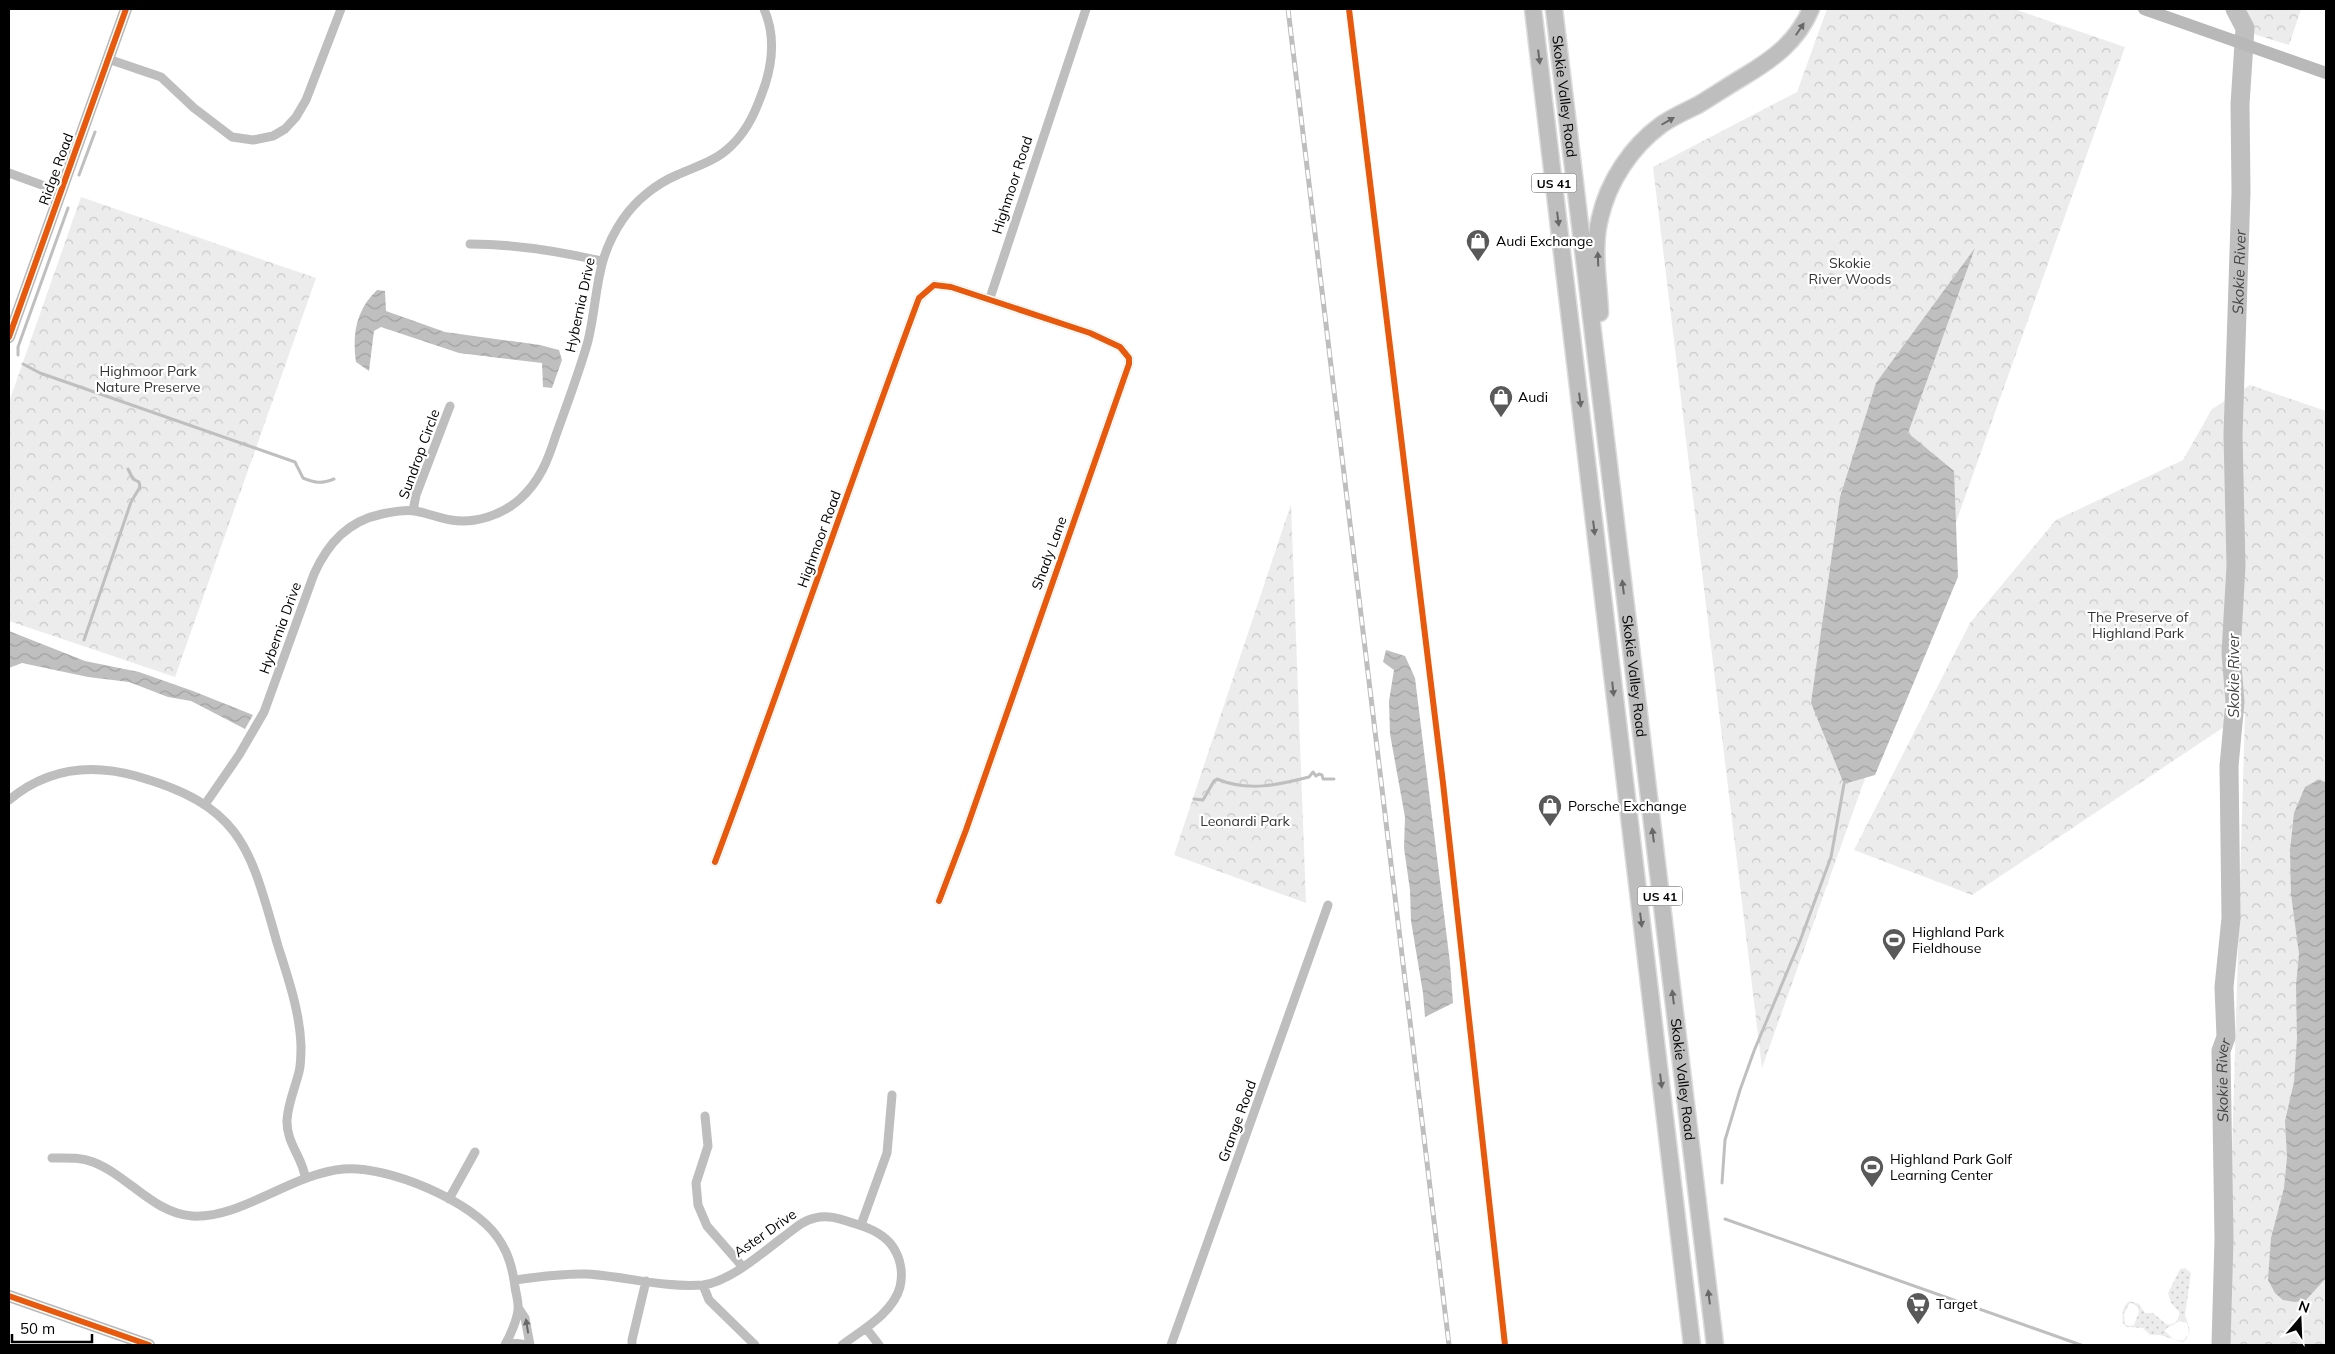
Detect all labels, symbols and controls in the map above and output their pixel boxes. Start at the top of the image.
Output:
one-way arrow [1795,22,1804,36]
street label: Skokie Valley Road [1548,34,1581,158]
one-way arrow [1535,49,1543,65]
one-way arrow [1661,117,1674,126]
street label: Ridge Road [35,130,77,208]
street label: Highmoor Road [988,134,1036,236]
road number: US 41 [1532,174,1576,192]
one-way arrow [1554,211,1562,227]
shop icon: Audi Exchange [1465,228,1491,262]
water label: Skokie River [2227,229,2249,315]
place label: Audi Exchange [1496,232,1593,250]
one-way arrow [1594,251,1602,267]
park label: Skokie River Woods [1809,254,1891,288]
street label: Hybernia Drive [561,256,599,354]
park label: Highmoor Park Nature Preserve [96,362,200,396]
shop icon: Audi [1488,384,1514,418]
place label: Audi [1518,388,1548,406]
one-way arrow [1576,393,1584,409]
street label: Sundrop Circle [394,407,444,501]
street label: Highmoor Road [793,488,845,590]
street label: Shady Lane [1027,514,1071,592]
one-way arrow [1591,520,1599,536]
one-way arrow [1619,579,1627,595]
street label: Hybernia Drive [255,580,305,676]
park label: The Preserve of Highland Park [2088,608,2189,642]
street label: Skokie Valley Road [1618,614,1651,738]
water label: Skokie River [2224,633,2243,718]
one-way arrow [1609,681,1617,697]
shop icon: Porsche Exchange [1537,793,1563,827]
place label: Porsche Exchange [1568,797,1687,815]
park label: Leonardi Park [1200,812,1291,830]
one-way arrow [1649,827,1657,843]
road number: US 41 [1638,886,1682,906]
one-way arrow [1637,912,1645,928]
place label: Highland Park Fieldhouse [1912,923,2005,957]
sports icon: Highland Park Fieldhouse [1881,927,1907,961]
one-way arrow [1669,988,1677,1004]
street label: Skokie Valley Road [1667,1017,1699,1141]
water label: Skokie River [2211,1035,2235,1122]
one-way arrow [1657,1074,1665,1090]
street label: Grange Road [1214,1078,1260,1164]
place label: Highland Park Golf Learning Center [1890,1150,2012,1184]
sports icon: Highland Park Golf Learning Center [1859,1154,1885,1188]
street label: Aster Drive [730,1205,800,1261]
one-way arrow [1705,1289,1713,1305]
supermarket icon: Target [1905,1291,1931,1325]
north arrow [2275,1294,2325,1344]
place label: Target [1936,1295,1978,1313]
text: N [2296,1296,2312,1317]
scale bar [12,1312,92,1344]
one-way arrow [522,1318,530,1334]
text: 50 m [20,1319,55,1338]

